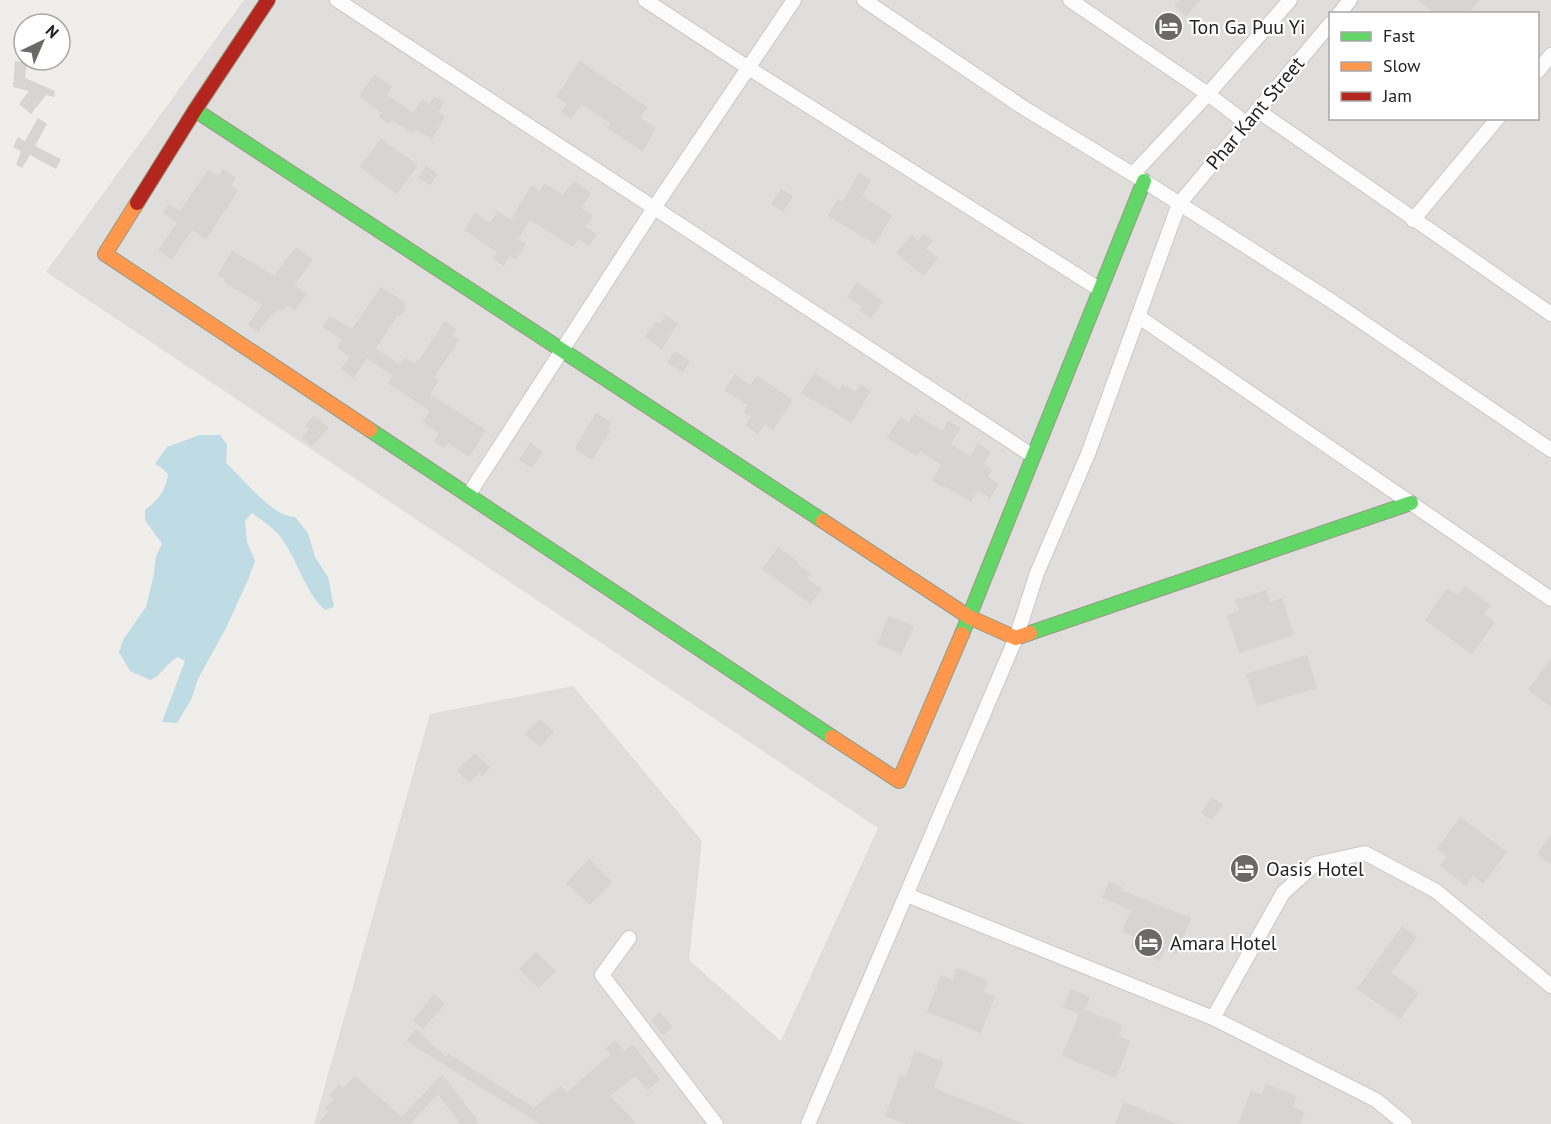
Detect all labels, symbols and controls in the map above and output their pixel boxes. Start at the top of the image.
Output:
hotel icon: Ton Ga Puu Yi [1152,11,1184,43]
north arrow [12,12,72,72]
legend [1329,12,1539,120]
place label: Ton Ga Puu Yi [1189,14,1305,40]
text: N [42,20,63,42]
text: Fast [1383,24,1415,47]
street label: Phar Kant Street [1200,51,1310,175]
text: Slow [1383,54,1421,77]
text: Jam [1382,84,1412,107]
hotel icon: Oasis Hotel [1229,853,1261,885]
place label: Oasis Hotel [1266,856,1364,882]
hotel icon: Amara Hotel [1133,927,1165,959]
place label: Amara Hotel [1170,930,1277,956]

